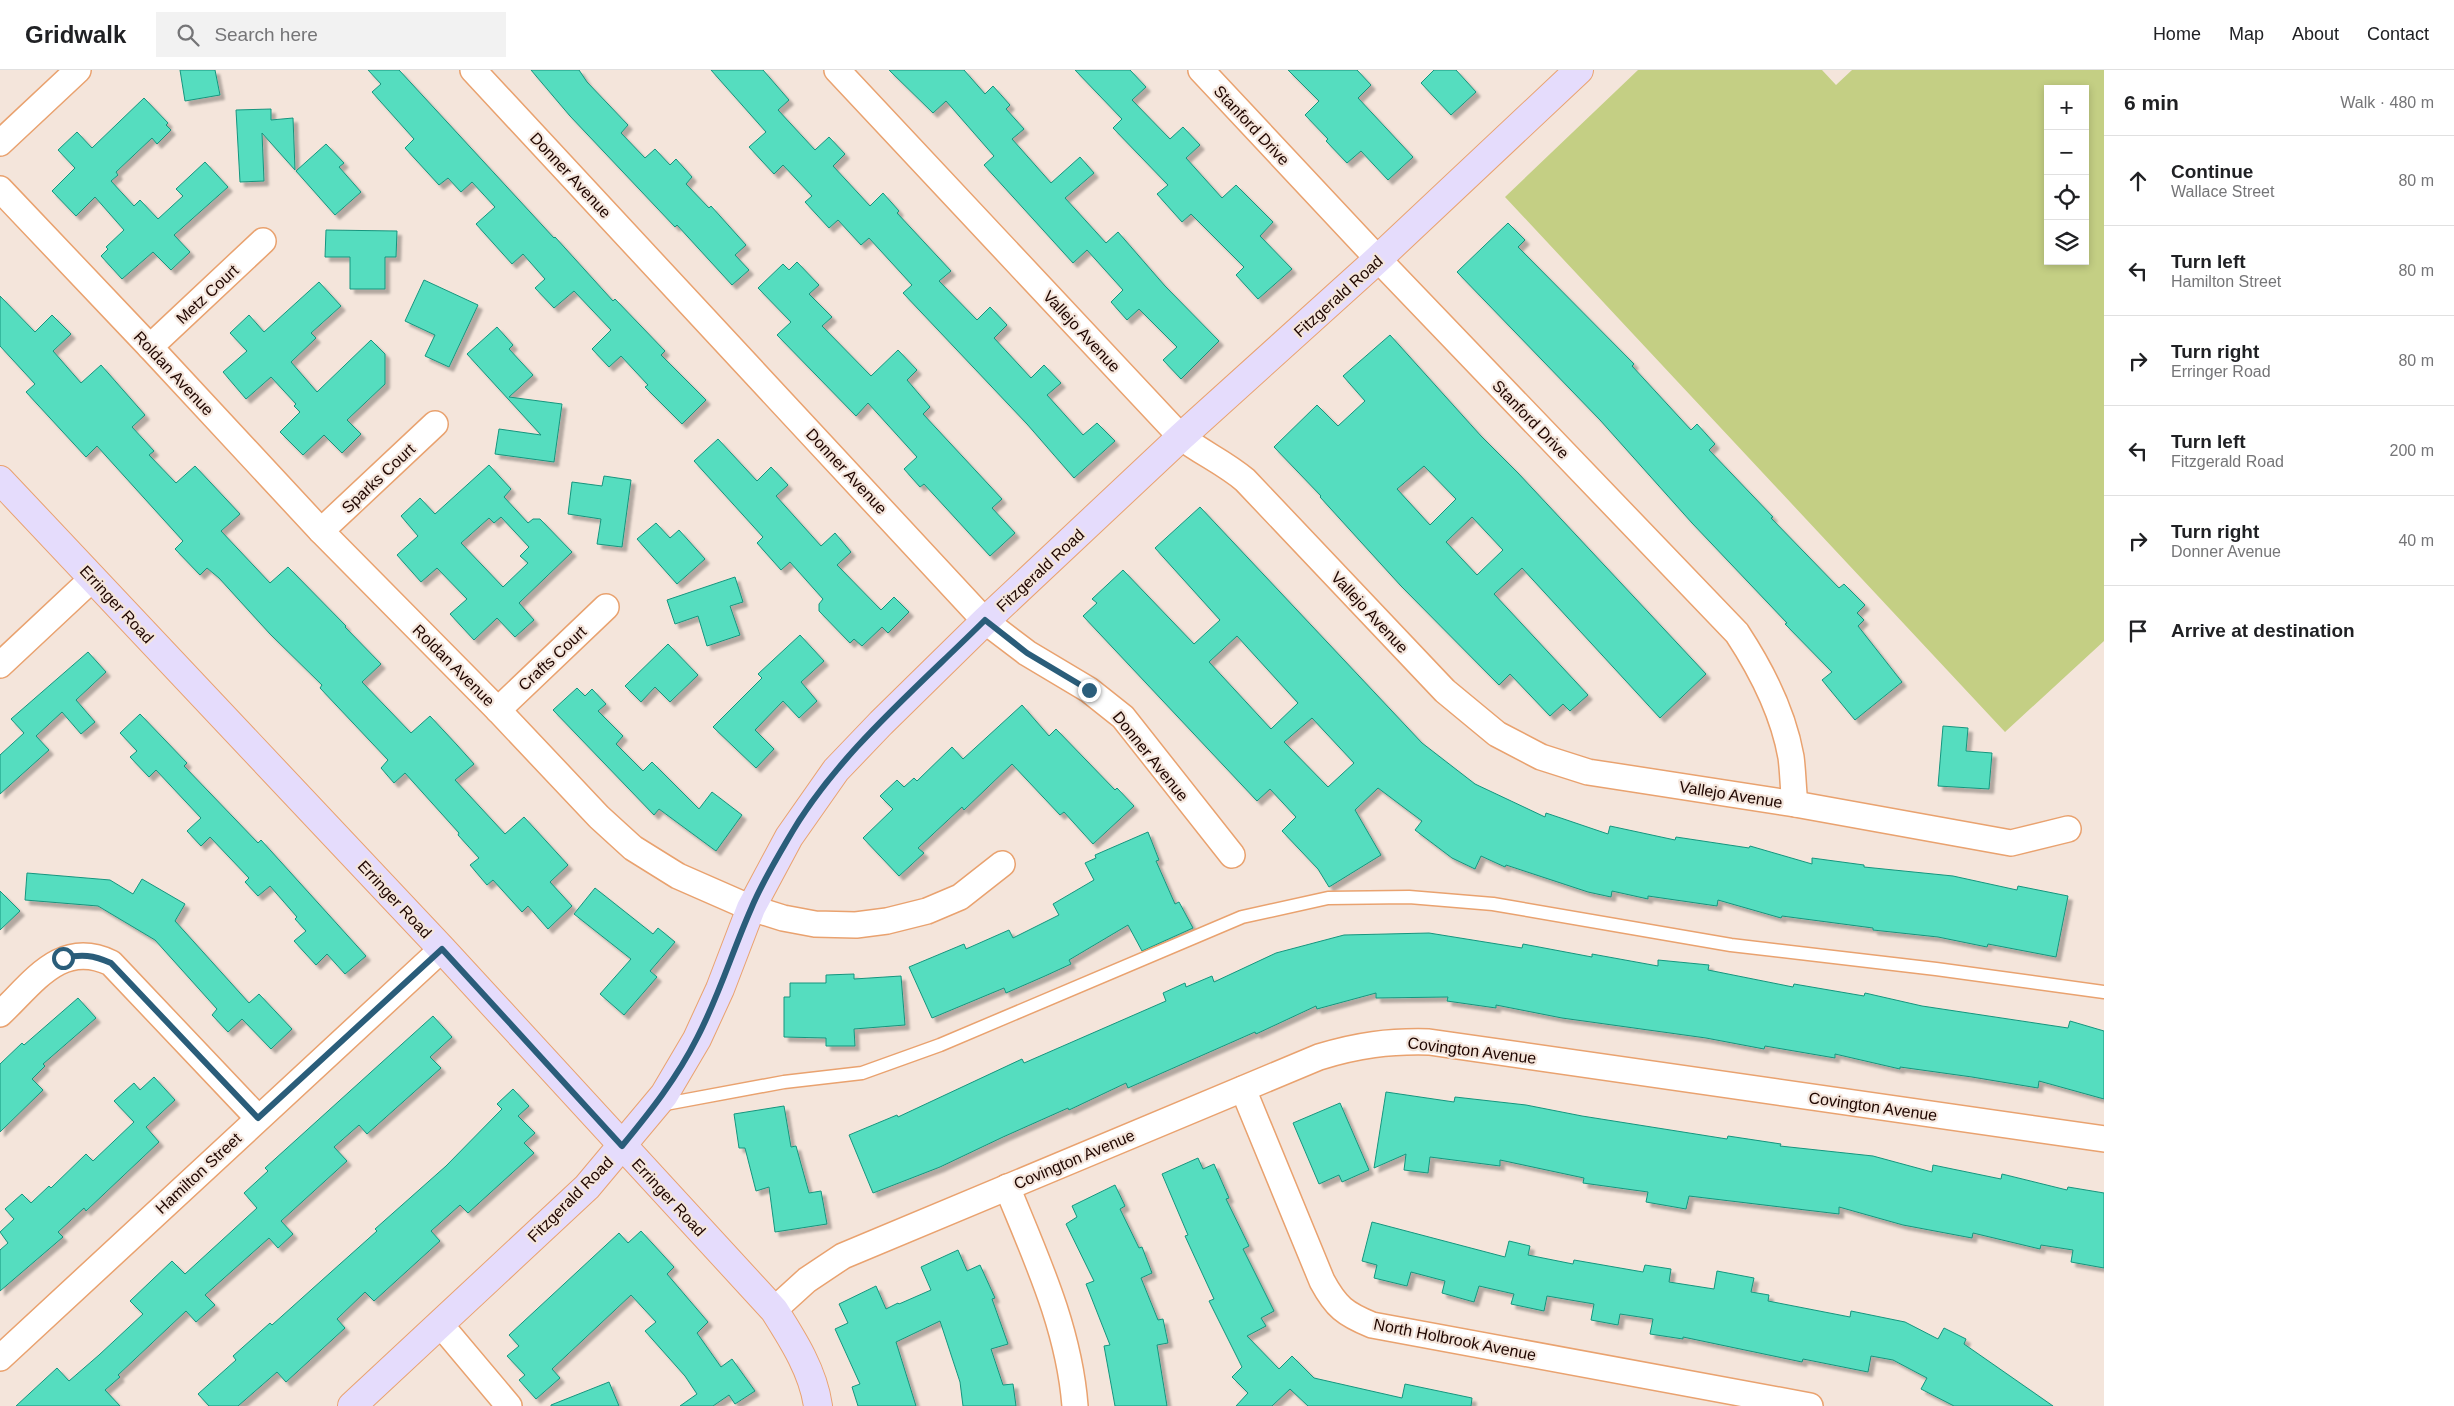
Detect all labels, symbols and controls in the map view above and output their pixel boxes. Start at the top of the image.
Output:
search box [156,12,506,57]
text: Gridwalk [25,21,126,48]
icon: search [174,21,202,49]
text: Search here [214,24,318,45]
text: Home [2153,24,2201,44]
text: Map [2229,24,2264,44]
text: About [2292,24,2339,44]
text: Contact [2367,24,2429,44]
street label: Stanford Drive [1211,82,1293,169]
map controls [2044,85,2089,265]
button: + [2044,85,2089,130]
text: 6 min [2124,91,2179,114]
text: Walk · 480 m [2340,94,2434,111]
street label: Donner Avenue [527,129,614,221]
button: − [2044,130,2089,175]
text: Continue [2171,161,2253,182]
icon: ahead [2124,167,2152,195]
text: 80 m [2398,172,2434,189]
button: locate [2044,175,2089,220]
text: Wallace Street [2171,183,2274,200]
button: layers [2044,220,2089,265]
text: Turn left [2171,251,2246,272]
street label: Fitzgerald Road [1291,252,1386,340]
icon: left [2124,257,2152,285]
street label: Metz Court [173,261,242,327]
text: 80 m [2398,262,2434,279]
text: Hamilton Street [2171,273,2281,290]
street label: Vallejo Avenue [1040,287,1124,375]
street label: Roldan Avenue [131,328,217,419]
text: Turn right [2171,341,2259,362]
icon: right [2124,347,2152,375]
text: 80 m [2398,352,2434,369]
text: Erringer Road [2171,363,2271,380]
street label: Stanford Drive [1489,377,1572,462]
street label: Donner Avenue [803,425,890,517]
text: Turn left [2171,431,2246,452]
icon: left [2124,437,2152,465]
street label: Sparks Court [338,440,419,516]
text: 200 m [2390,442,2434,459]
text: Fitzgerald Road [2171,453,2284,470]
text: Turn right [2171,521,2259,542]
street label: Fitzgerald Road [993,526,1087,615]
icon: right [2124,527,2152,555]
text: 40 m [2398,532,2434,549]
text: Donner Avenue [2171,543,2281,560]
street label: Erringer Road [76,562,157,647]
street label: Vallejo Avenue [1328,568,1412,656]
icon: arrive [2124,617,2152,645]
text: Arrive at destination [2171,620,2355,641]
street label: Roldan Avenue [409,621,498,710]
street label: Crafts Court [515,622,590,694]
route end [1078,679,1101,702]
street label: Donner Avenue [1109,708,1192,804]
street label: Vallejo Avenue [1678,778,1784,811]
street label: Erringer Road [354,857,435,942]
route start [52,947,75,970]
street label: Covington Avenue [1407,1034,1537,1067]
street label: Covington Avenue [1808,1089,1938,1124]
street label: Covington Avenue [1011,1126,1137,1193]
street label: Hamilton Street [152,1129,245,1217]
street label: Fitzgerald Road [524,1153,616,1245]
street label: Erringer Road [628,1155,709,1240]
street label: North Holbrook Avenue [1372,1315,1538,1364]

